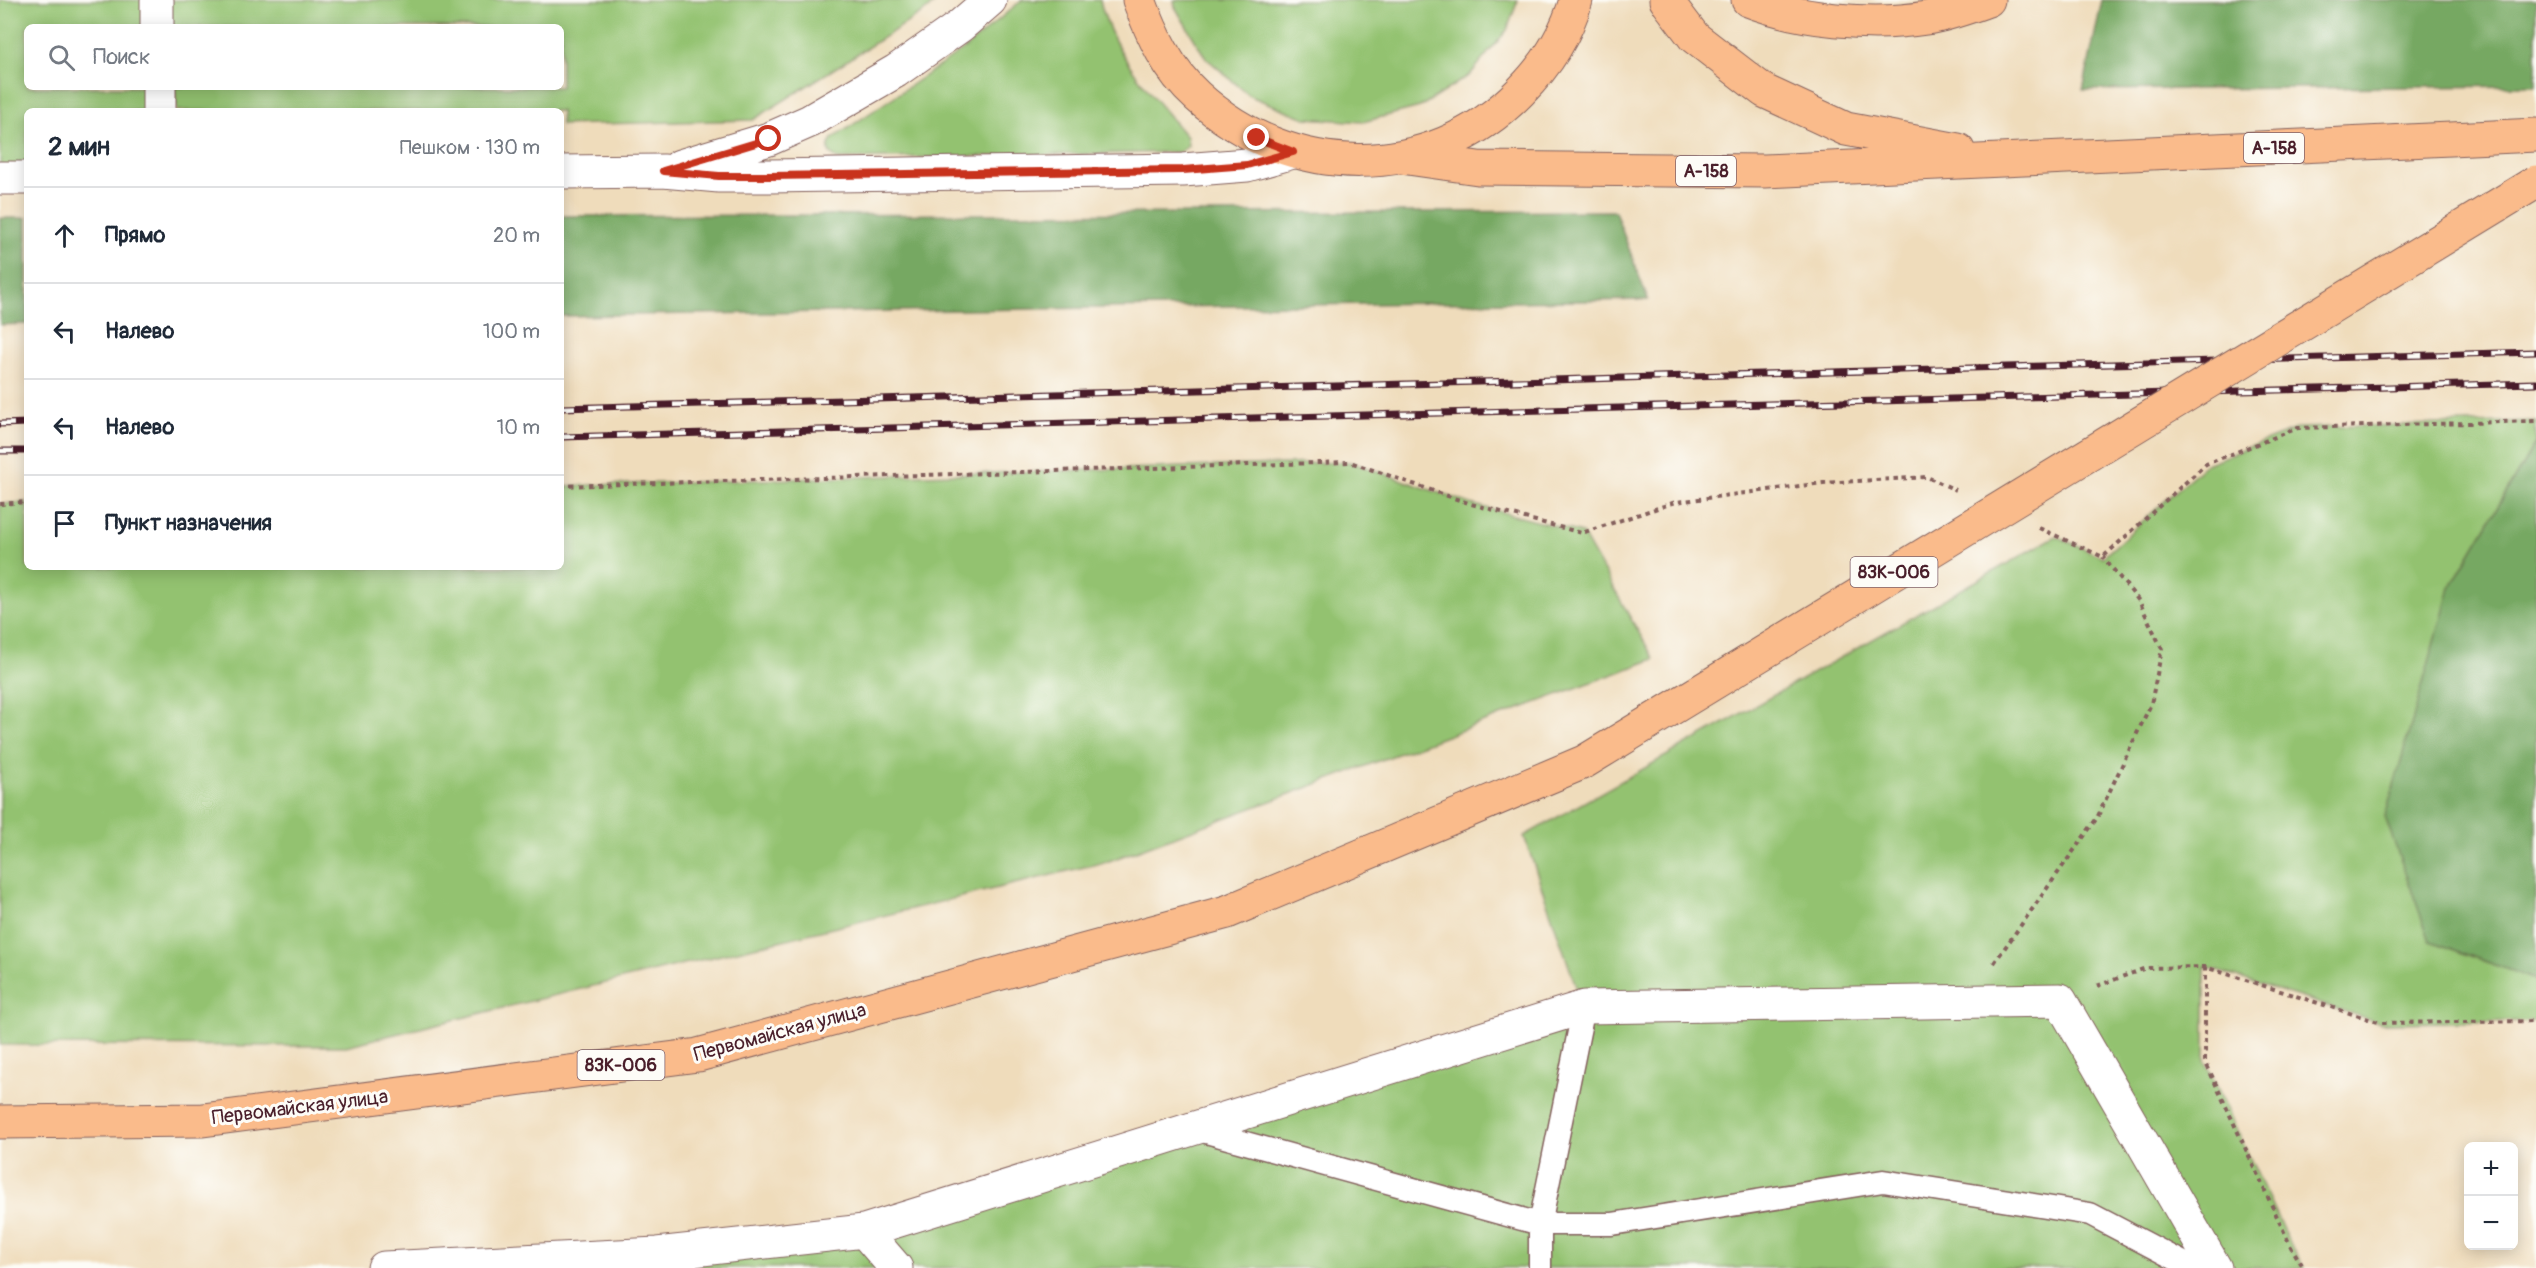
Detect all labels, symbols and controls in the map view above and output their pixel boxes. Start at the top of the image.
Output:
search box [24,24,564,90]
icon: search [45,41,78,74]
text: Поиск [93,43,150,71]
route end [1243,124,1269,150]
route start [755,125,781,151]
text: 2 мин [48,131,110,163]
road number: А-158 [2244,133,2304,163]
text: Пешком · 130 m [400,135,540,160]
road number: А-158 [1676,156,1736,186]
icon: ahead [48,219,81,252]
text: Прямо [105,221,165,249]
text: 20 m [493,223,540,248]
icon: left [48,315,81,348]
text: Налево [105,317,174,345]
text: 100 m [483,319,540,344]
icon: left [48,411,81,444]
text: Налево [105,413,174,441]
text: 10 m [496,415,540,440]
icon: arrive [48,507,81,540]
text: Пункт назначения [105,509,272,537]
road number: 83К-006 [1850,557,1938,587]
street label: Первомайская улица [691,997,869,1067]
road number: 83К-006 [578,1050,664,1080]
street label: Первомайская улица [210,1084,390,1130]
map controls [2464,1142,2518,1250]
button: + [2464,1142,2518,1196]
button: − [2464,1196,2518,1250]

